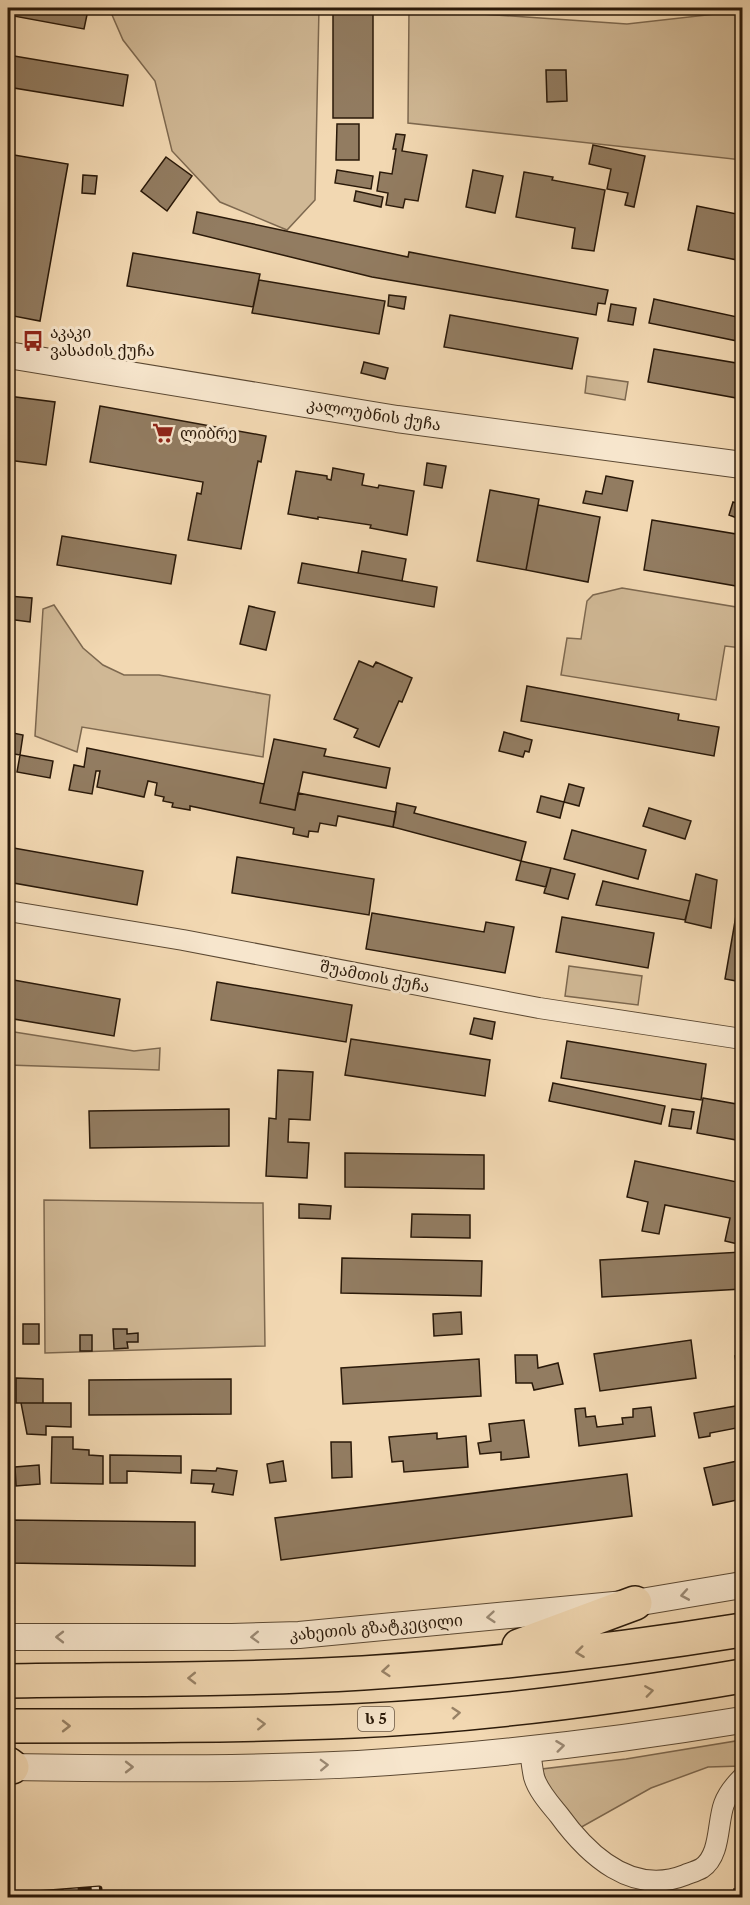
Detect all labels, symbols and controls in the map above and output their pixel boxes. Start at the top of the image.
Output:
place label: აკაკი ვასაძის ქუჩა [50,322,155,360]
bus stop icon: აკაკი ვასაძის ქუჩა [21,329,45,353]
street label: კალოუბნის ქუჩა [305,394,443,434]
supermarket icon: ლიბრე [151,421,175,445]
place label: ლიბრე [180,423,237,443]
street label: შუამთის ქუჩა [318,956,432,996]
one-way arrow [680,1588,690,1601]
street label: კახეთის გზატკეცილი [288,1609,464,1645]
one-way arrow [487,1610,496,1623]
one-way arrow [251,1630,260,1643]
one-way arrow [56,1631,65,1643]
one-way arrow [576,1645,585,1657]
one-way arrow [382,1664,391,1677]
one-way arrow [187,1672,196,1685]
one-way arrow [645,1686,654,1698]
road number: ს 5 [358,1707,394,1731]
one-way arrow [451,1707,460,1720]
one-way arrow [256,1718,265,1731]
one-way arrow [61,1720,70,1732]
one-way arrow [556,1740,565,1752]
one-way arrow [319,1758,328,1771]
one-way arrow [124,1761,133,1773]

